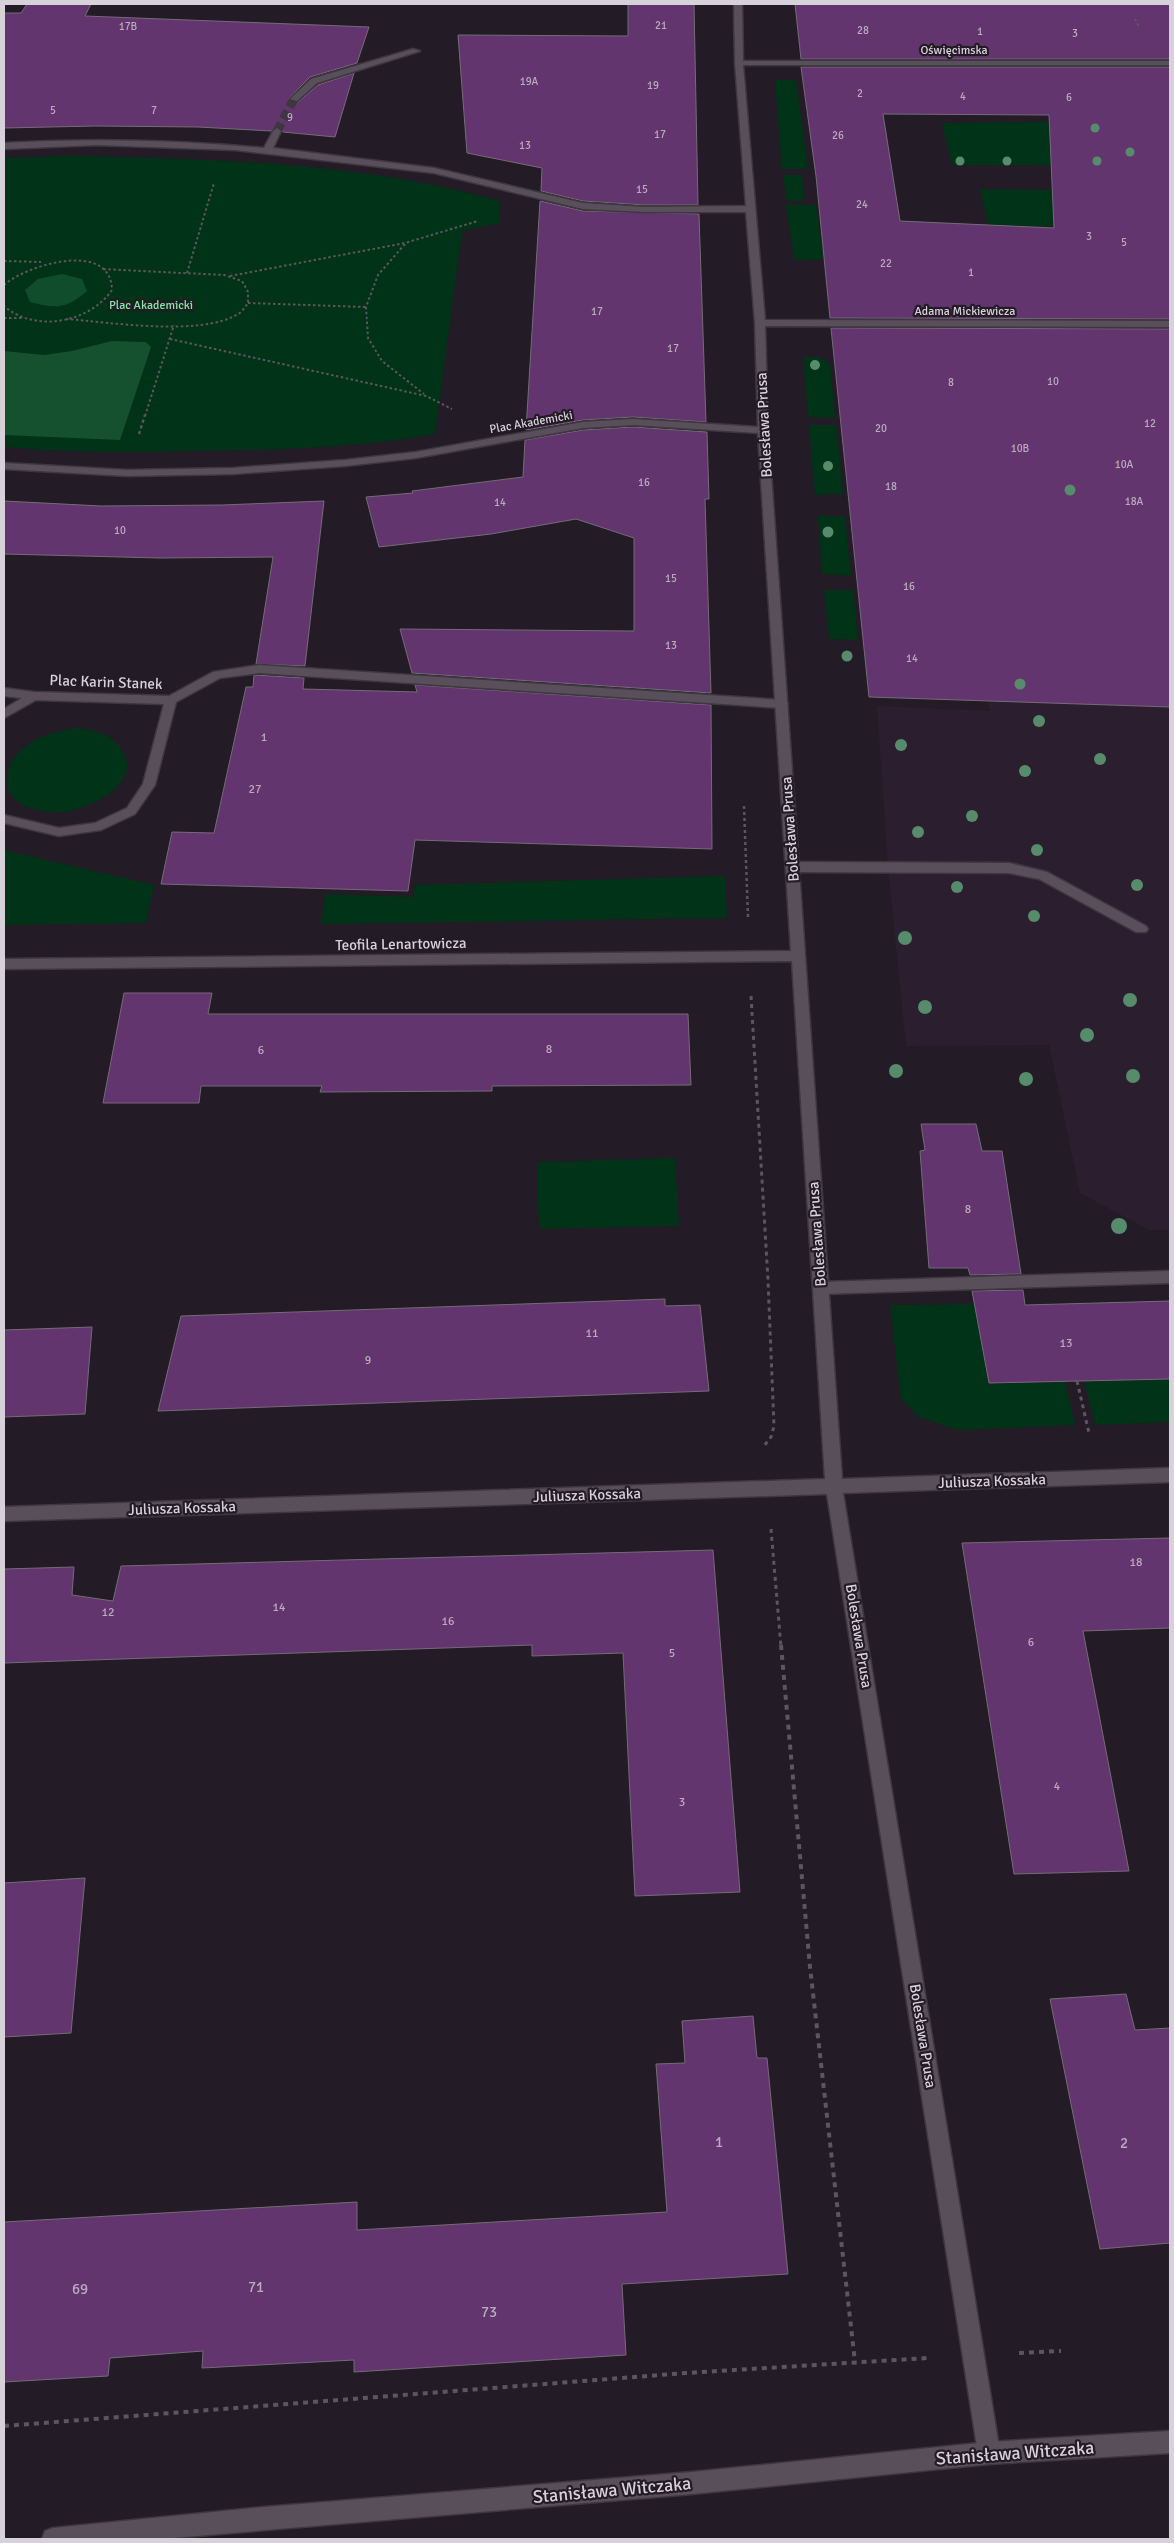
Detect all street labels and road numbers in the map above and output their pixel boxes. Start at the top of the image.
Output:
street label: Oświęcimska [920,43,988,58]
street label: Adama Mickiewicza [915,304,1015,319]
street label: Bolesława Prusa [752,372,776,478]
street label: Plac Akademicki [488,408,574,437]
street label: Plac Karin Stanek [49,671,163,693]
street label: Bolesława Prusa [777,776,803,882]
street label: Teofila Lenartowicza [335,934,467,954]
street label: Bolesława Prusa [804,1181,830,1287]
street label: Juliusza Kossaka [938,1470,1046,1492]
street label: Juliusza Kossaka [533,1484,641,1506]
street label: Juliusza Kossaka [128,1497,236,1519]
street label: Bolesława Prusa [842,1583,876,1689]
street label: Bolesława Prusa [906,1983,940,2089]
street label: Stanisława Witczaka [935,2436,1095,2470]
street label: Stanisława Witczaka [532,2472,692,2508]

